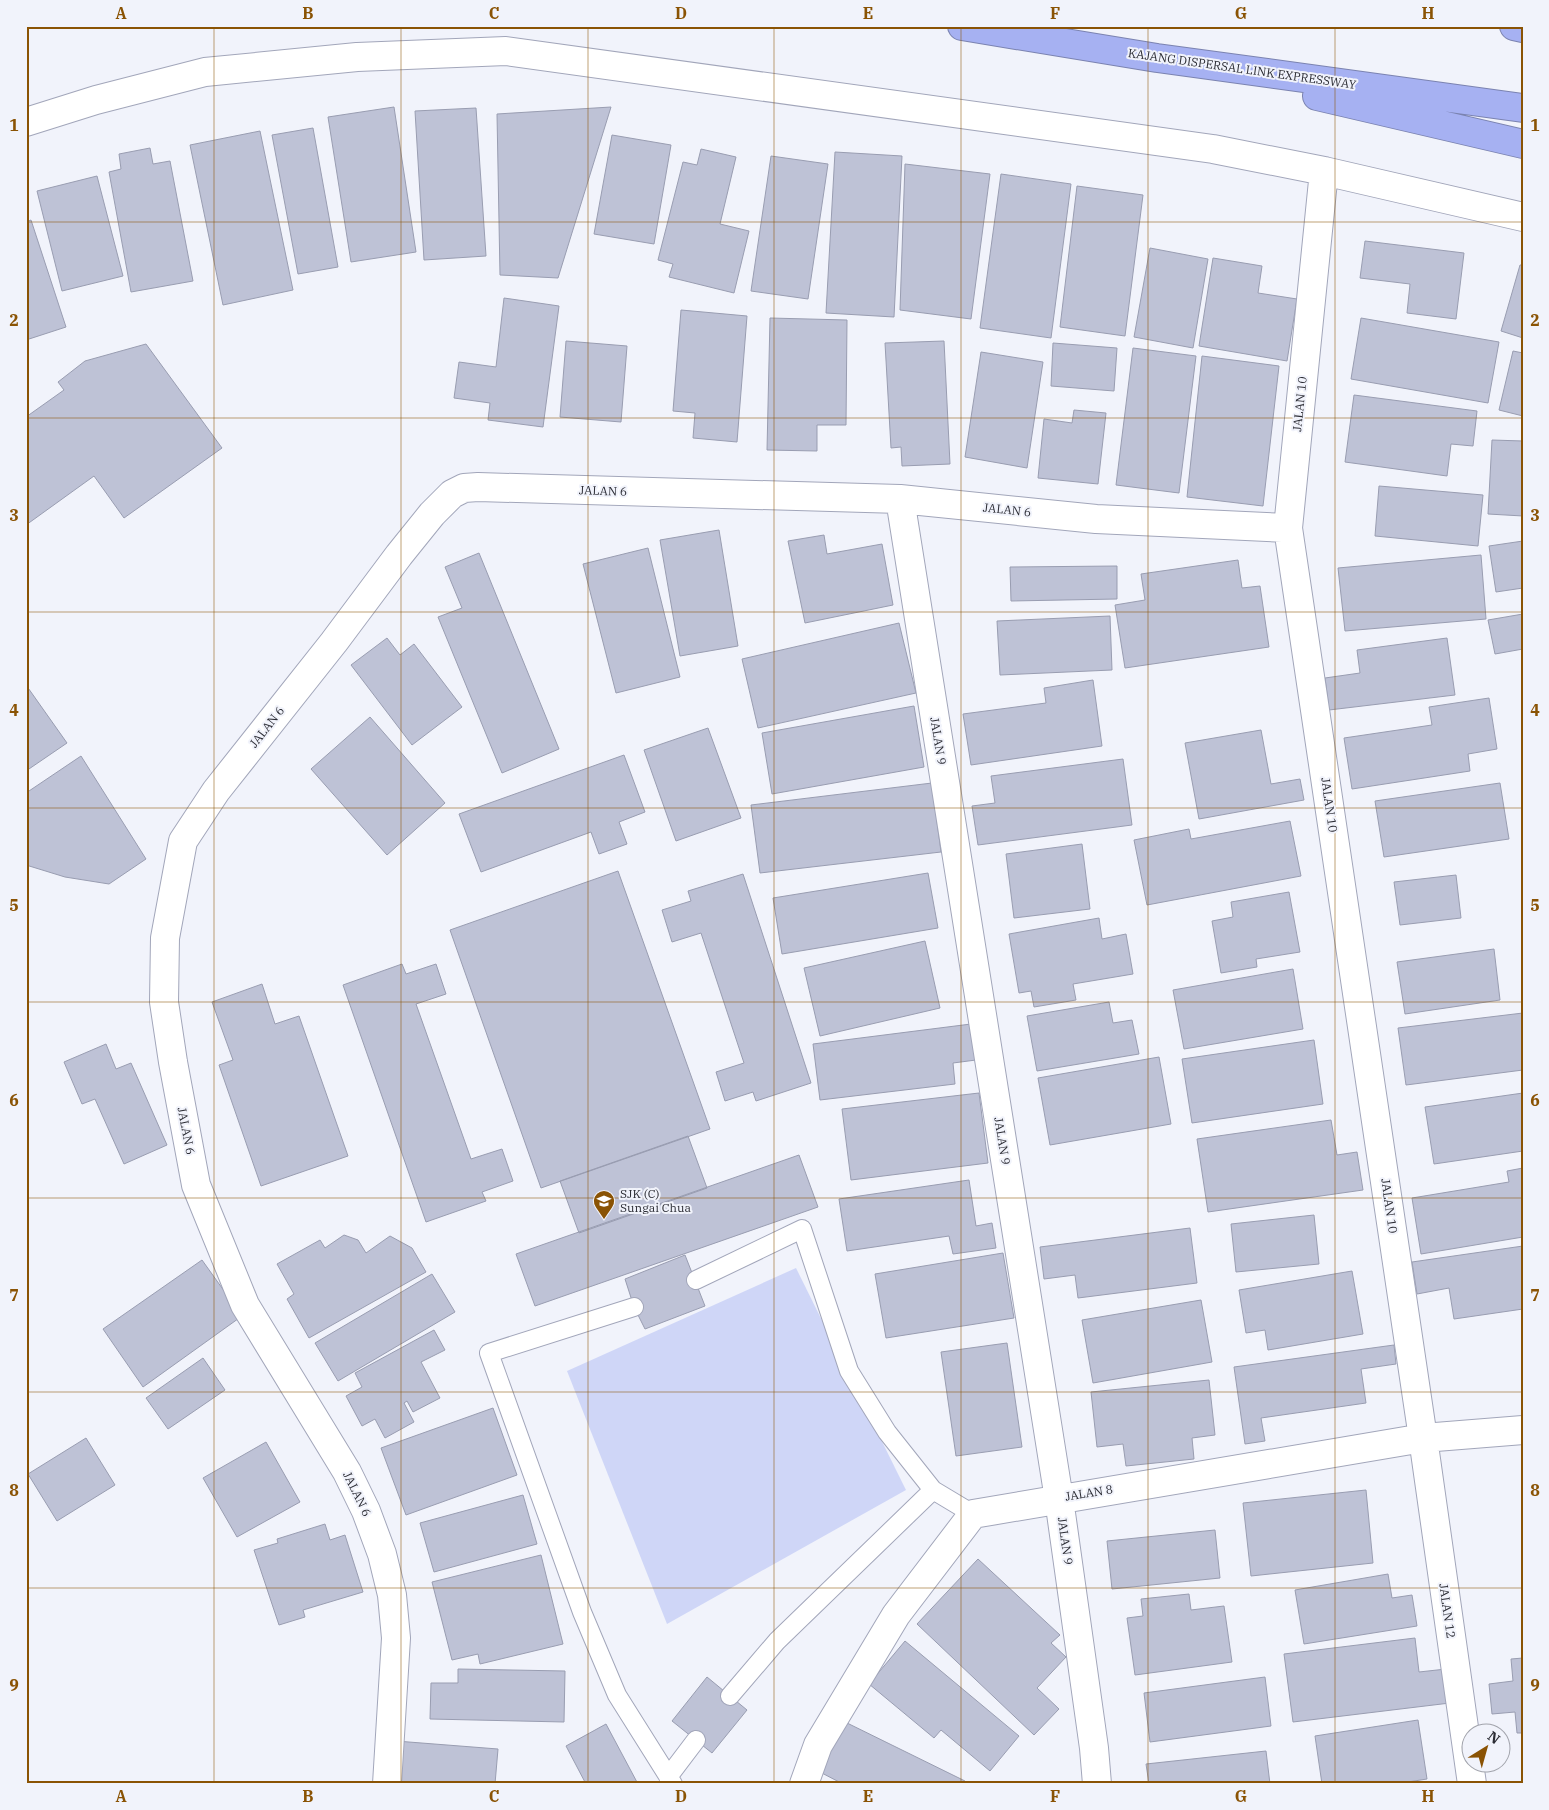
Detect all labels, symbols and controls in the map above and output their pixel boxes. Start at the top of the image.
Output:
text: A [115,3,127,23]
text: B [302,3,314,23]
text: C [489,3,499,23]
text: D [675,3,687,23]
text: E [863,3,873,23]
text: F [1050,3,1060,23]
text: G [1235,3,1247,23]
text: H [1422,3,1435,23]
street label: KAJANG DISPERSAL LINK EXPRESSWAY [1127,45,1358,92]
text: 1 [9,115,19,135]
text: 1 [1530,115,1540,135]
text: 2 [9,310,19,330]
text: 2 [1530,310,1540,330]
street label: JALAN 10 [1289,376,1310,432]
street label: JALAN 6 [579,482,627,499]
street label: JALAN 6 [982,500,1032,519]
text: 3 [9,505,19,525]
text: 3 [1530,505,1540,525]
text: 4 [9,700,19,720]
text: 4 [1530,700,1540,720]
street label: JALAN 6 [246,703,287,750]
street label: JALAN 9 [927,716,950,766]
street label: JALAN 10 [1318,776,1341,833]
text: 5 [9,895,19,915]
text: 5 [1530,895,1540,915]
text: 6 [9,1090,19,1110]
text: 6 [1530,1090,1540,1110]
street label: JALAN 6 [175,1106,198,1156]
street label: JALAN 9 [991,1116,1014,1166]
street label: JALAN 10 [1378,1177,1401,1234]
place label: SJK (C) Sungai Chua [620,1186,691,1215]
school or university icon: SJK (C) Sungai Chua [592,1189,616,1220]
text: 7 [9,1285,19,1305]
text: 7 [1530,1285,1540,1305]
street label: JALAN 6 [340,1469,375,1519]
text: 8 [9,1480,19,1500]
text: 8 [1530,1480,1540,1500]
street label: JALAN 8 [1064,1481,1114,1504]
street label: JALAN 9 [1055,1516,1076,1566]
street label: JALAN 12 [1436,1582,1459,1639]
text: 9 [9,1675,19,1695]
text: 9 [1530,1675,1540,1695]
north arrow [1462,1722,1512,1772]
text: N [1484,1727,1504,1748]
text: A [115,1786,127,1806]
text: B [302,1786,314,1806]
text: C [489,1786,499,1806]
text: D [675,1786,687,1806]
text: E [863,1786,873,1806]
text: F [1050,1786,1060,1806]
text: G [1235,1786,1247,1806]
text: H [1422,1786,1435,1806]

